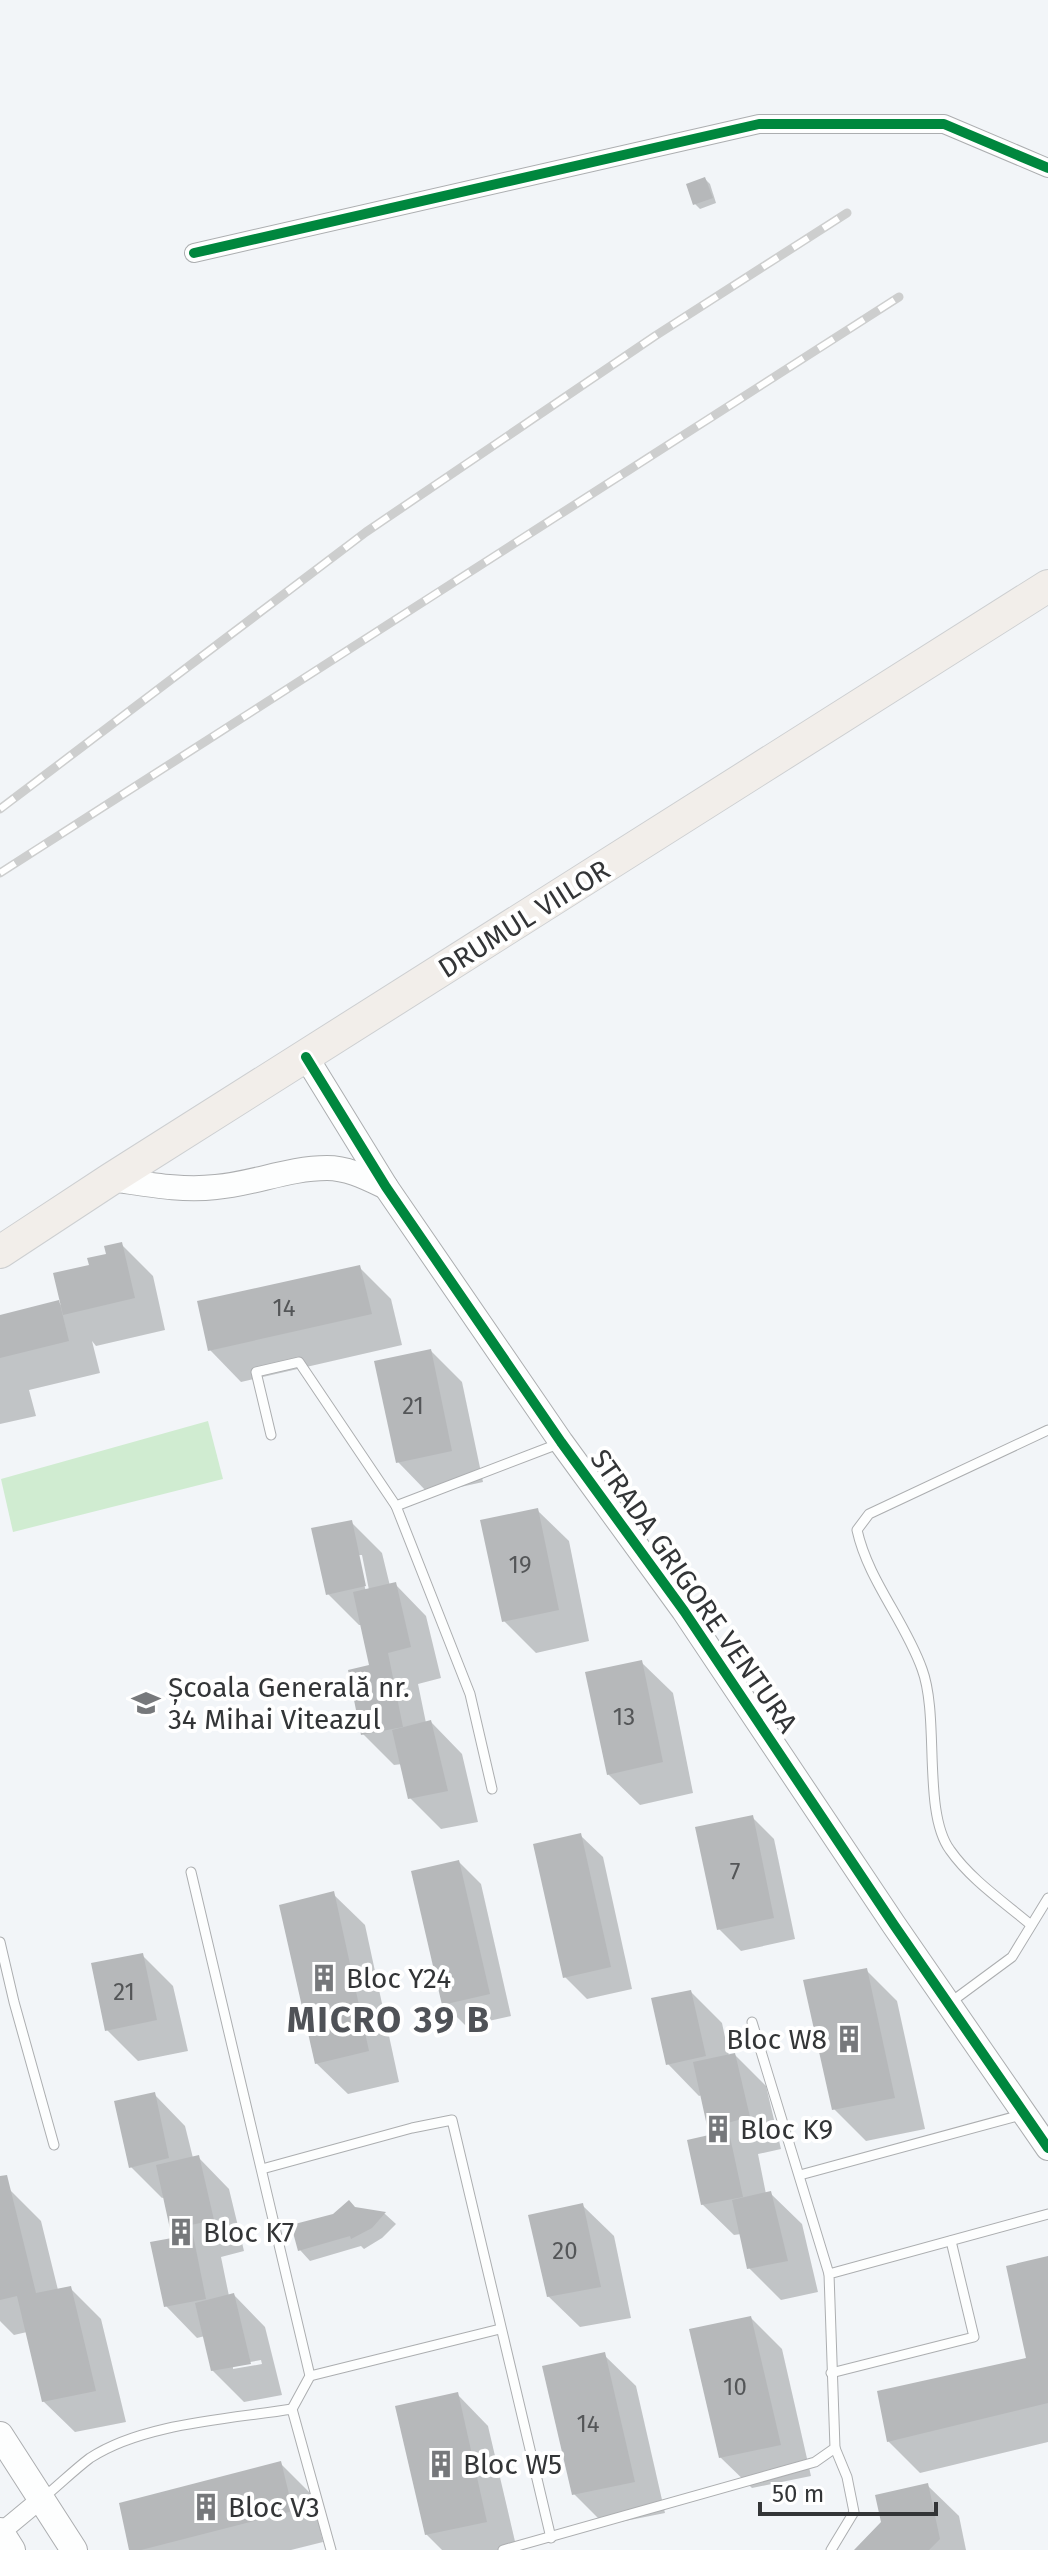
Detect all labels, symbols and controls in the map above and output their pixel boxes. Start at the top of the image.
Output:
street label: DRUMUL VIILOR [432,853,616,985]
house number: 14 [272,1294,296,1322]
house number: 21 [402,1392,424,1420]
street label: STRADA GRIGORE VENTURA [583,1443,805,1739]
house number: 19 [509,1551,532,1579]
place label: Școala Generală nr. 34 Mihai Viteazul [168,1671,410,1736]
school or university icon: Școala Generală nr. 34 Mihai Viteazul [131,1688,161,1718]
house number: 13 [613,1703,635,1731]
house number: 7 [730,1858,740,1886]
place label: Bloc Y24 [346,1962,451,1995]
building icon: Bloc Y24 [309,1963,339,1993]
house number: 21 [113,1978,135,2006]
district label: MICRO 39 B [287,1998,491,2042]
place label: Bloc W8 [726,2023,827,2056]
building icon: Bloc W8 [834,2024,864,2054]
place label: Bloc K9 [740,2113,833,2146]
building icon: Bloc K9 [703,2114,733,2144]
place label: Bloc K7 [203,2216,294,2249]
building icon: Bloc K7 [166,2217,196,2247]
house number: 20 [552,2237,578,2265]
house number: 10 [723,2373,747,2401]
house number: 14 [576,2410,600,2438]
place label: Bloc W5 [463,2448,562,2481]
building icon: Bloc W5 [426,2449,456,2479]
scale bar [760,2466,936,2516]
text: 50 m [772,2480,824,2508]
place label: Bloc V3 [228,2491,320,2524]
building icon: Bloc V3 [191,2492,221,2522]

